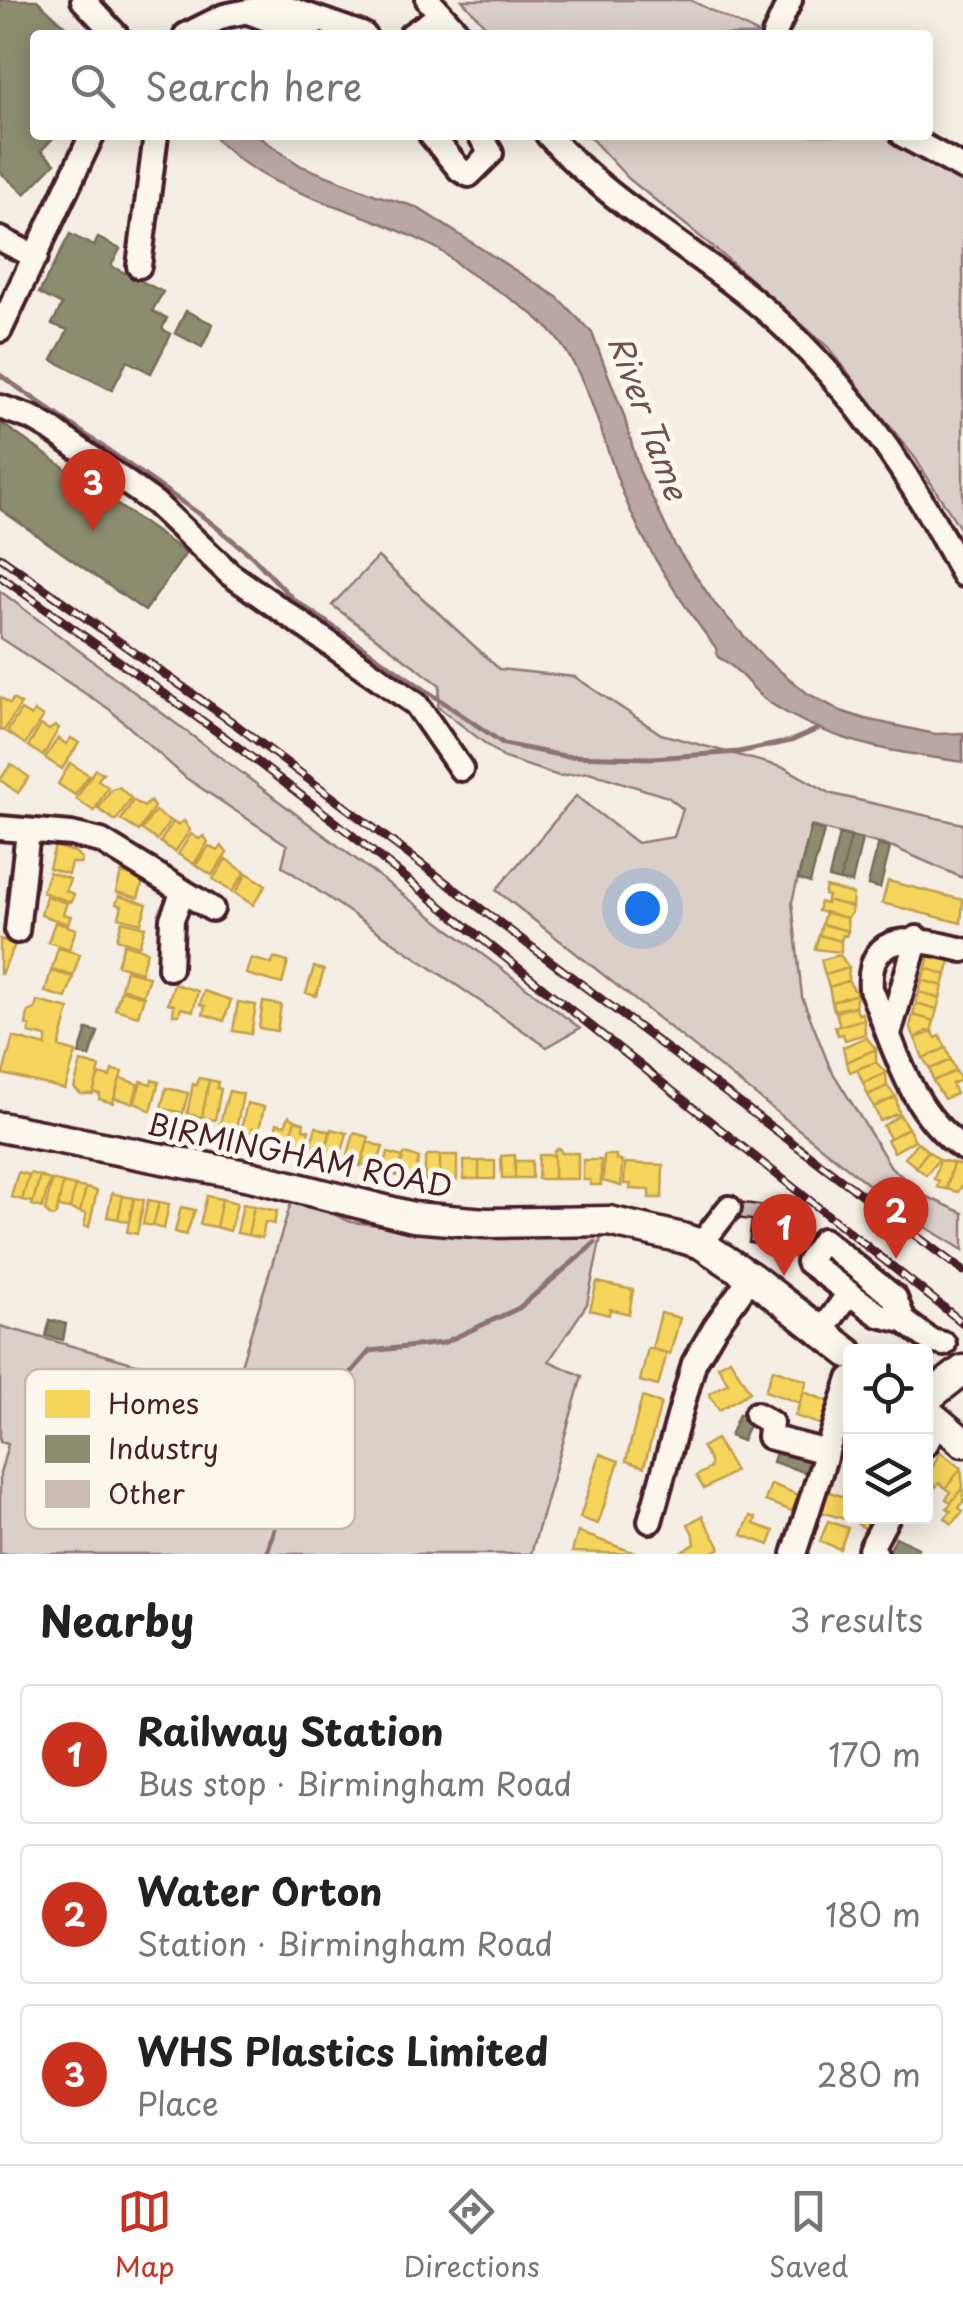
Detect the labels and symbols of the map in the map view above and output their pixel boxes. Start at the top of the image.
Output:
water label: River Tame [597,328,702,508]
pin: 3 [61,448,126,531]
your location [617,883,668,934]
street label: BIRMINGHAM ROAD [143,1100,457,1208]
pin: 2 [864,1176,928,1259]
pin: 1 [752,1194,816,1276]
legend [25,1369,355,1529]
text: Homes [108,1381,199,1424]
text: Industry [108,1426,219,1469]
text: Other [108,1471,185,1514]

